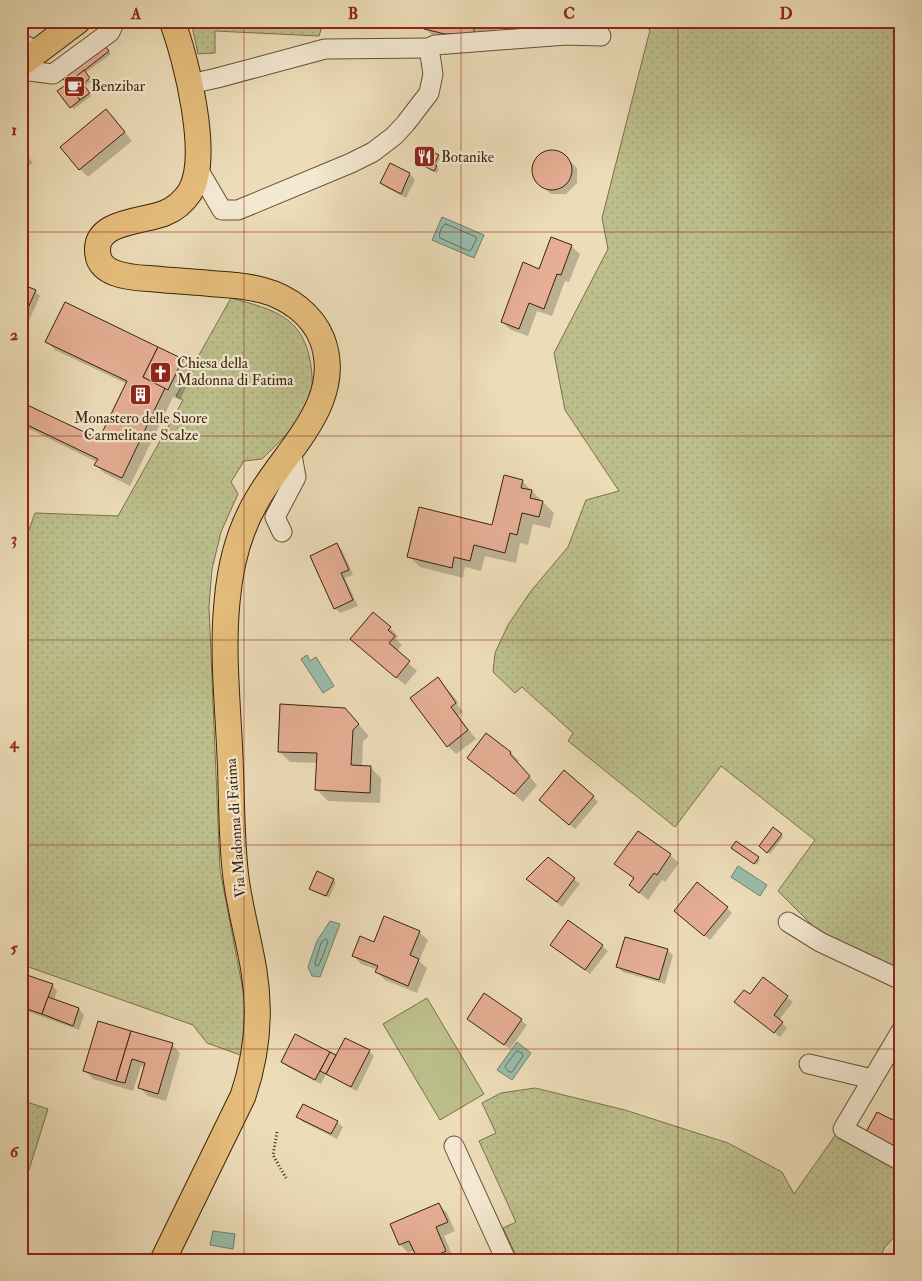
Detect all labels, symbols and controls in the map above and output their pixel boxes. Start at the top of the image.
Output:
text: A [130,4,142,24]
text: B [348,4,358,24]
text: C [563,4,575,24]
text: D [779,4,793,24]
cafe icon: Benzibar [63,74,87,98]
place label: Benzibar [91,77,146,96]
text: 1 [11,120,17,140]
restaurant icon: Botanike [413,145,437,169]
place label: Botanike [441,148,494,167]
text: 2 [10,325,18,345]
place label: Chiesa della Madonna di Fatima [177,354,294,390]
church icon: Chiesa della Madonna di Fatima [149,360,173,384]
building icon: Monastero delle Suore Carmelitane Scalze [129,383,153,407]
place label: Monastero delle Suore Carmelitane Scalze [74,409,208,445]
text: 3 [11,529,17,549]
text: 4 [9,733,20,753]
street label: Via Madonna di Fatima [222,757,250,899]
text: 5 [10,938,18,958]
text: 6 [10,1142,20,1162]

